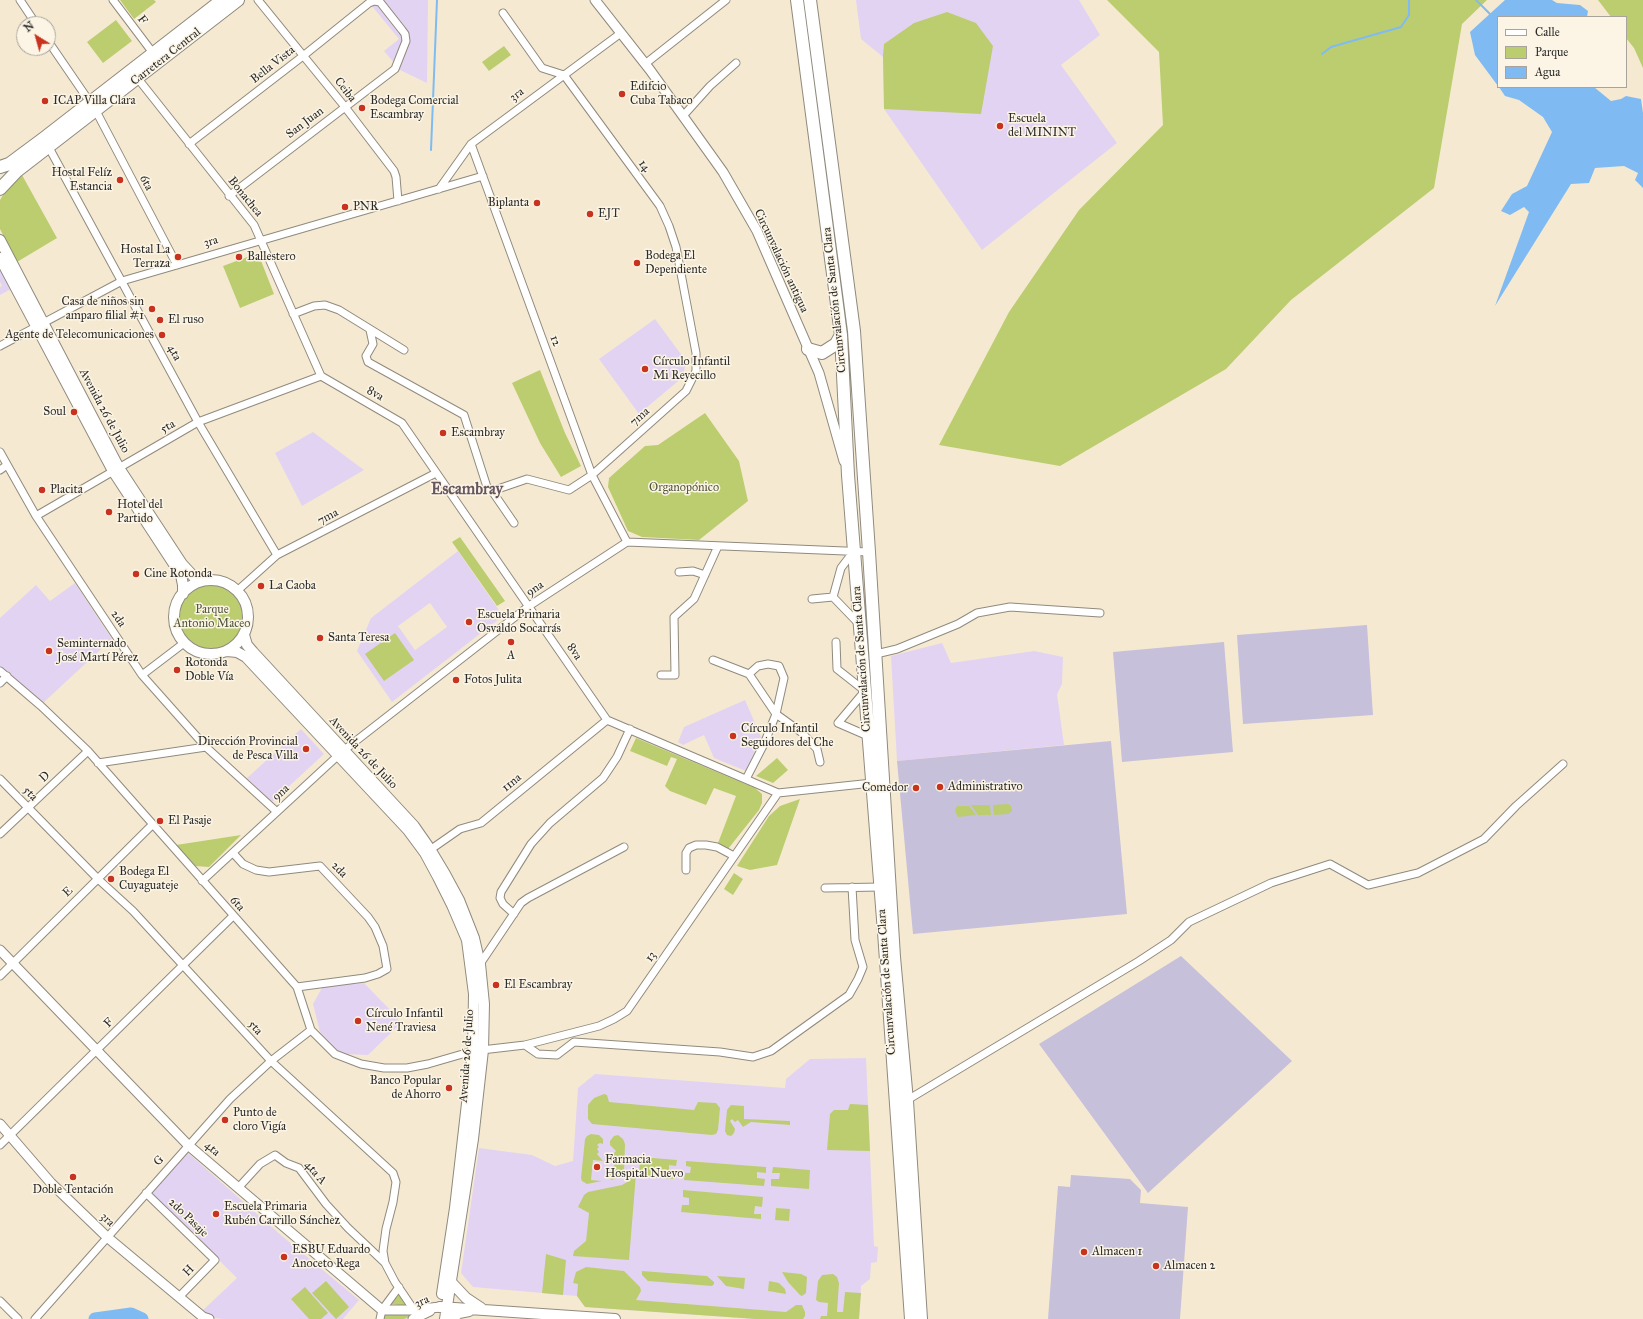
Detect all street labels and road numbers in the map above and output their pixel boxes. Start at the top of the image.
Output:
street label: F [134,13,150,27]
street label: Carretera Central [128,25,204,89]
street label: Bella Vista [248,43,298,87]
street label: Ceiba [331,75,359,105]
street label: 3ra [507,85,527,105]
street label: San Juan [283,104,327,142]
street label: 14 [635,157,653,175]
street label: 6ta [136,173,156,193]
street label: Bonachea [224,174,266,220]
street label: Circunvalación antigua [751,207,811,315]
street label: Circunvalación de Santa Clara [820,226,850,374]
street label: 3ra [202,233,220,251]
street label: 12 [546,334,564,348]
street label: 4ta [164,343,184,363]
street label: Avenida 26 de Julio [76,366,132,456]
street label: 8va [364,383,386,405]
street label: 7ma [627,404,653,430]
street label: 5ta [158,417,178,437]
street label: 7ma [315,506,341,528]
street label: 9na [524,578,546,600]
street label: Circunvalación de Santa Clara [850,586,874,732]
street label: 2da [107,608,129,630]
street label: 8va [563,641,585,663]
street label: Avenida 26 de Julio [326,714,400,792]
street label: D [37,769,53,785]
street label: 11na [499,771,525,795]
street label: 9na [270,782,292,804]
street label: 5ta [20,784,40,804]
street label: 2da [328,859,350,881]
street label: E [60,884,76,900]
street label: 6ta [226,893,248,915]
street label: Circunvalación de Santa Clara [875,909,899,1055]
street label: 13 [642,949,660,965]
street label: Avenida 26 de Julio [457,1009,477,1103]
street label: F [101,1015,117,1031]
street label: 5ta [245,1018,265,1038]
street label: 4ta [201,1138,223,1160]
street label: G [151,1153,167,1169]
street label: 4ta A [301,1158,329,1188]
street label: 2do Pasaje [165,1196,211,1240]
street label: 3ra [97,1210,117,1230]
street label: H [180,1262,198,1280]
street label: 3ra [413,1293,431,1311]

